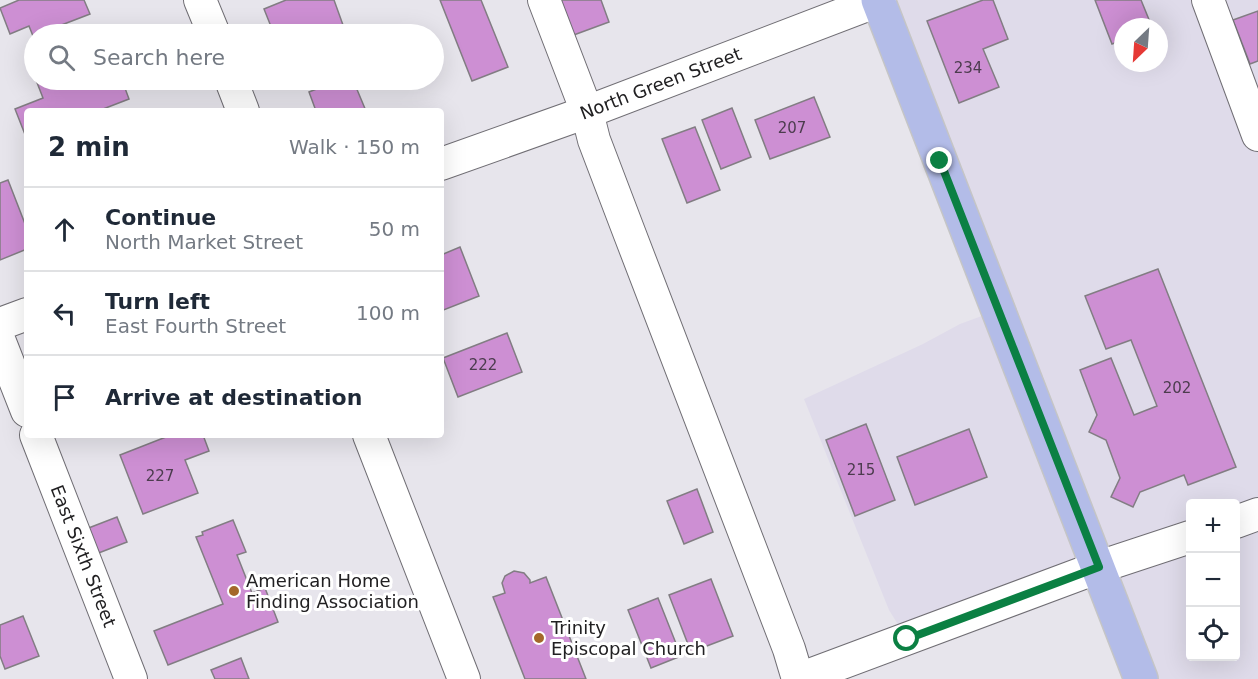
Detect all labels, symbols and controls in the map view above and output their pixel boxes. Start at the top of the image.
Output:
north arrow [1114,18,1168,72]
search box [24,24,444,90]
icon: search [45,41,78,74]
street label: North Green Street [577,43,744,124]
text: Search here [93,45,225,70]
house number: 234 [954,59,982,77]
house number: 207 [778,119,806,137]
text: 2 min [48,132,130,162]
text: Walk · 150 m [289,135,420,159]
route end [926,147,952,173]
text: Continue [105,205,216,230]
icon: ahead [48,213,81,246]
text: 50 m [369,217,420,241]
text: North Market Street [105,230,303,254]
text: Turn left [105,289,210,314]
icon: left [48,297,81,330]
text: 100 m [356,301,420,325]
text: East Fourth Street [105,314,286,338]
house number: 222 [469,356,497,374]
house number: 202 [1163,379,1191,397]
icon: arrive [48,381,81,414]
text: Arrive at destination [105,385,362,410]
house number: 215 [847,461,875,479]
house number: 227 [146,467,174,485]
street label: East Sixth Street [47,482,121,630]
map controls [1186,499,1240,661]
button: + [1186,499,1240,553]
button: − [1186,553,1240,607]
place label: American Home Finding Association [246,570,419,612]
marker: American Home Finding Association [227,584,241,598]
button: locate [1186,607,1240,661]
place label: Trinity Episcopal Church [550,617,706,659]
route start [893,625,919,651]
marker: Trinity Episcopal Church [532,631,546,645]

